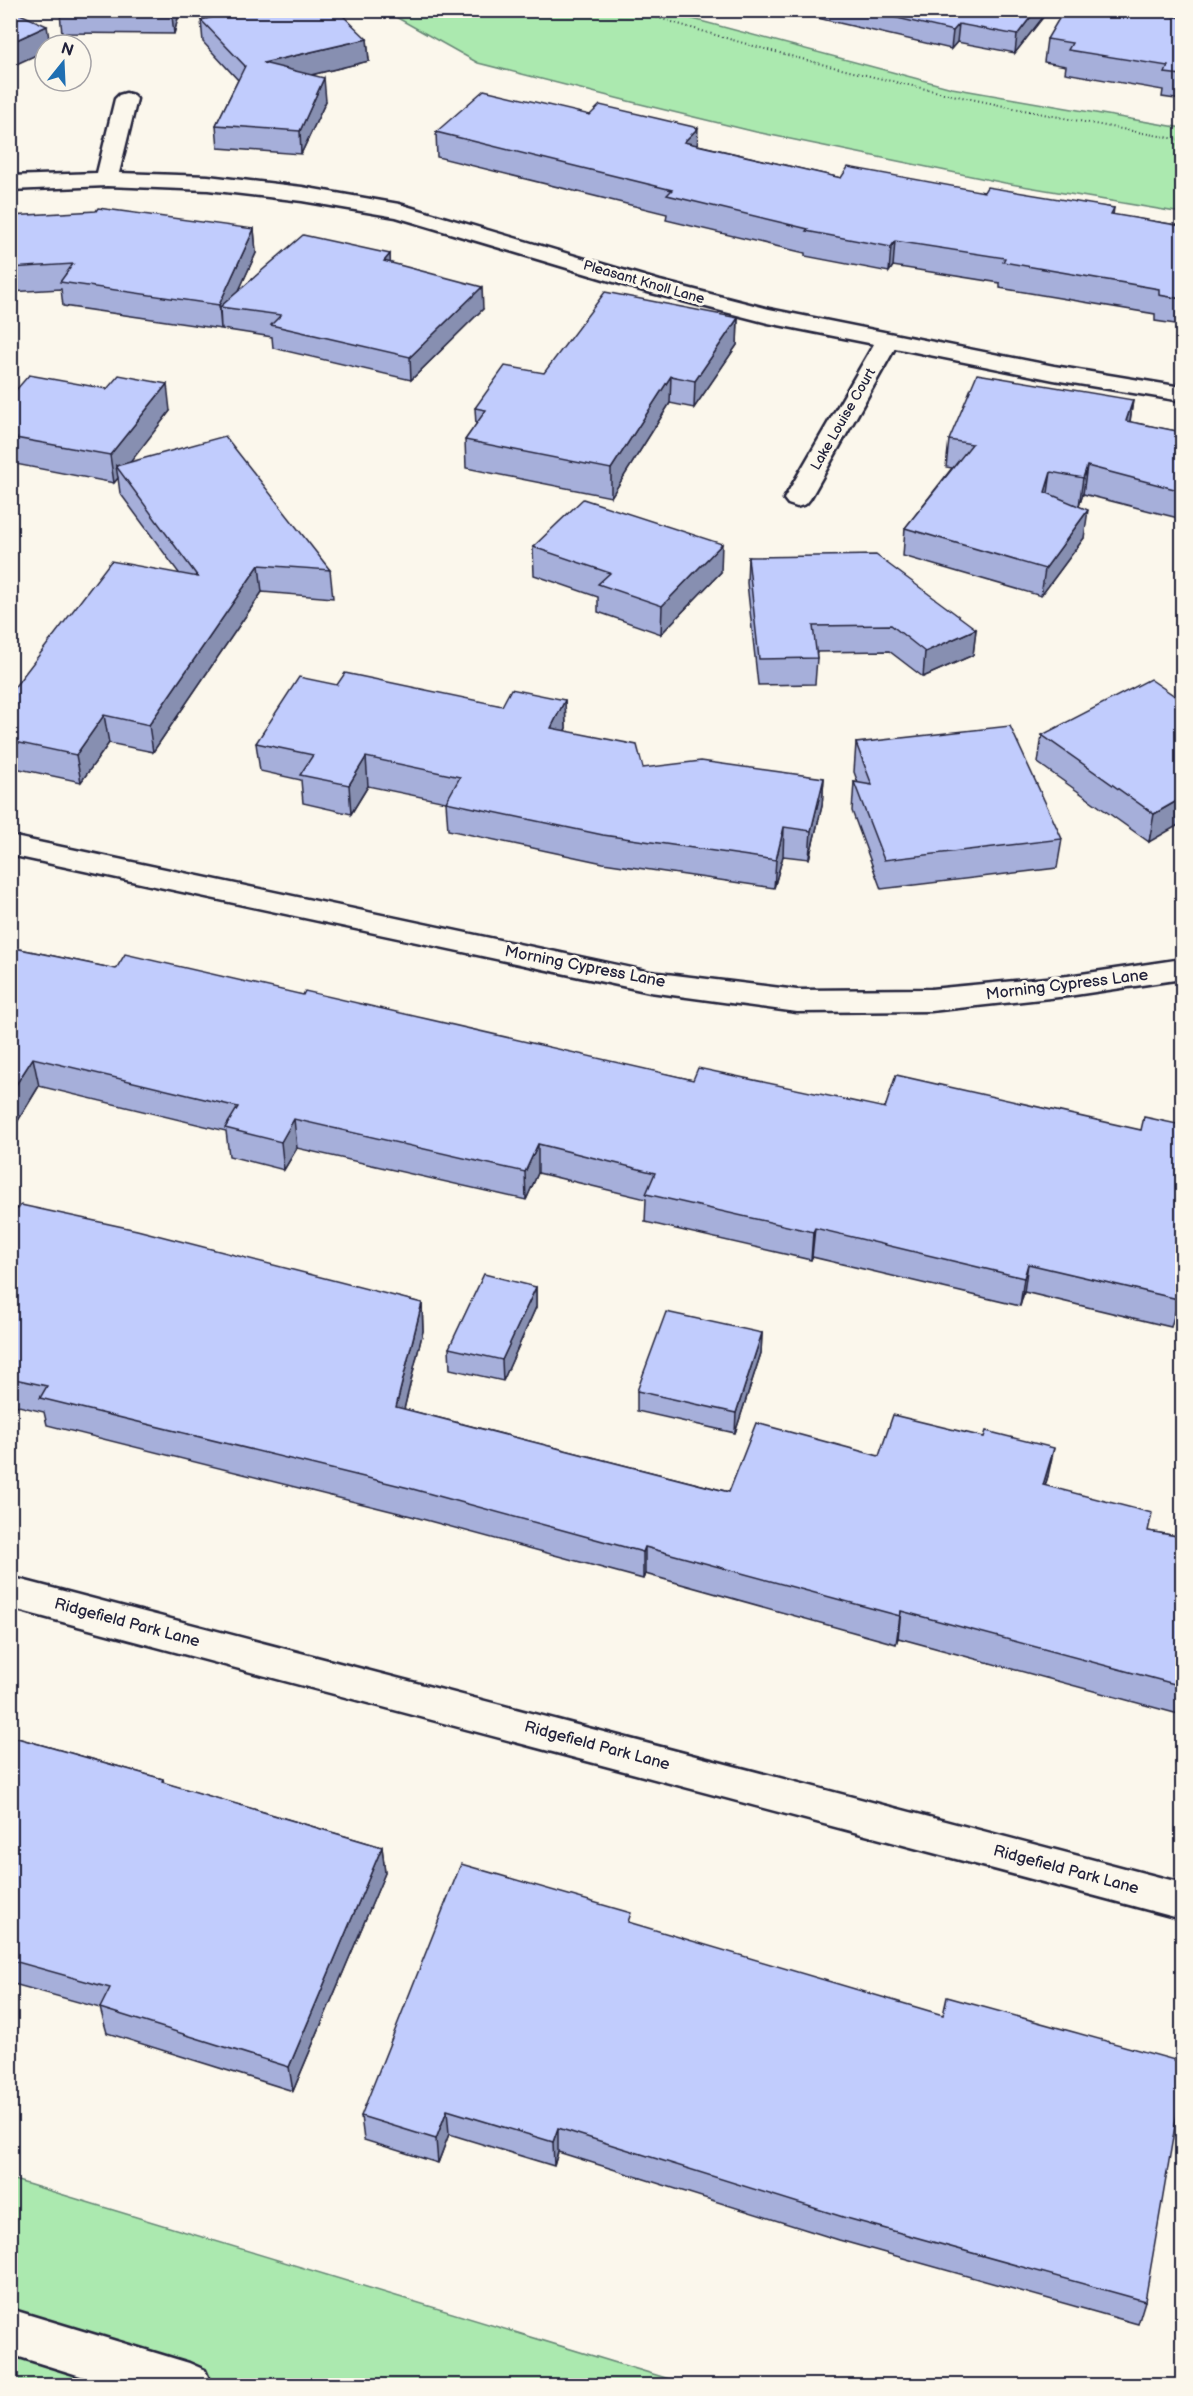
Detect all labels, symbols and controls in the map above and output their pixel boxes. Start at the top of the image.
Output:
north arrow [33,33,93,93]
text: N [59,39,76,61]
street label: Pleasant Knoll Lane [581,257,707,307]
street label: Lake Louise Court [807,364,879,473]
street label: Morning Cypress Lane [503,942,667,992]
street label: Morning Cypress Lane [985,966,1150,1004]
street label: Ridgefield Park Lane [52,1594,202,1652]
street label: Ridgefield Park Lane [522,1717,672,1775]
street label: Ridgefield Park Lane [991,1841,1141,1899]

